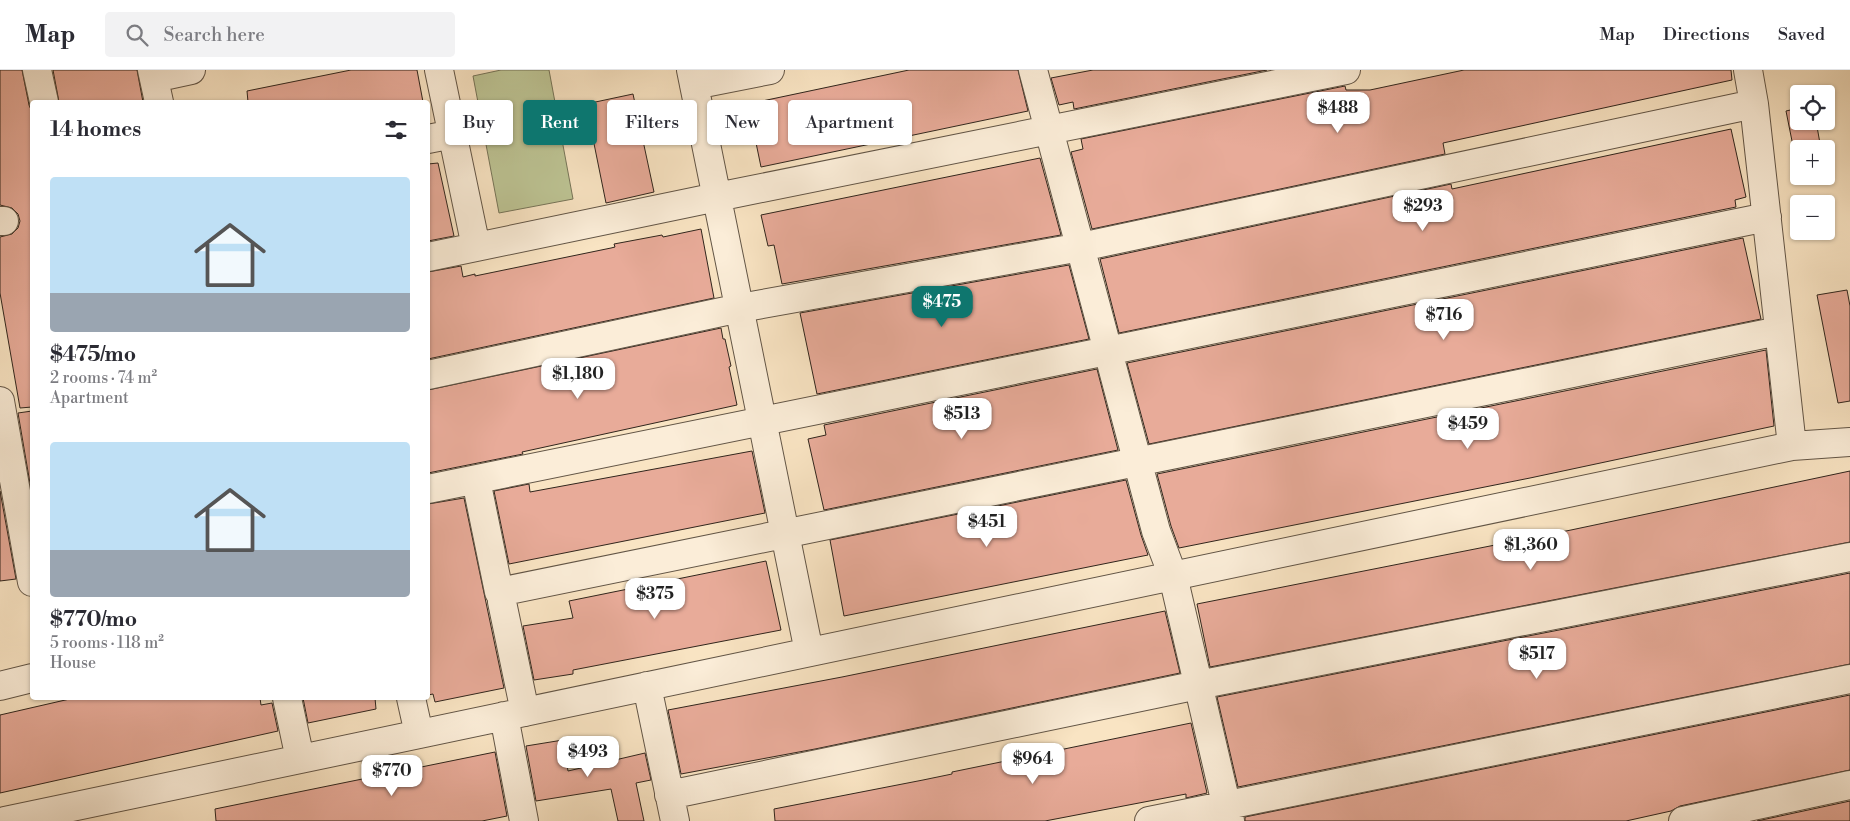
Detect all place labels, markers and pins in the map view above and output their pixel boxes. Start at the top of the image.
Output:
pin: $488 [1308,92,1368,134]
pin: $293 [1393,190,1453,232]
pin: $475 [912,286,972,328]
pin: $716 [1414,298,1474,341]
pin: $1,180 [537,358,619,400]
pin: $513 [932,398,992,440]
pin: $459 [1438,408,1498,450]
pin: $451 [957,506,1017,548]
pin: $1,360 [1490,528,1572,571]
pin: $375 [625,578,685,620]
pin: $517 [1507,638,1567,680]
pin: $493 [558,736,618,778]
pin: $964 [1003,742,1063,785]
pin: $770 [362,754,422,797]

